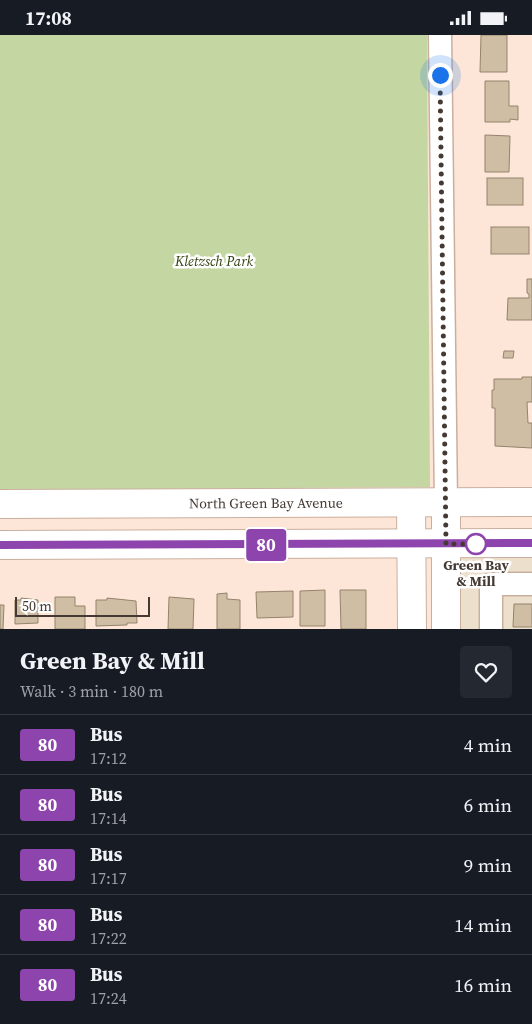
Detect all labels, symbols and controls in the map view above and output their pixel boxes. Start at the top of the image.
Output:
text: 17:08 [25,5,72,31]
your location [428,63,453,88]
park label: Kletzsch Park [174,251,253,271]
street label: North Green Bay Avenue [189,493,343,513]
line badge: 80 [244,529,288,561]
text: 80 [256,532,276,557]
marker: Green Bay & Mill [465,533,487,555]
place label: Green Bay & Mill [443,555,509,591]
scale bar [15,594,150,617]
text: 50 m [22,596,52,616]
text: Green Bay & Mill [20,644,205,677]
button: heart [460,646,512,698]
text: Walk · 3 min · 180 m [20,680,163,702]
text: Bus [90,721,122,747]
text: 80 [38,732,57,757]
text: 4 min [464,732,512,758]
text: 17:12 [90,747,127,769]
text: Bus [90,781,122,807]
text: 80 [38,792,57,817]
text: 6 min [464,792,512,818]
text: 17:14 [90,807,127,829]
text: Bus [90,841,122,867]
text: 80 [38,852,57,877]
text: 9 min [464,852,512,878]
text: 17:17 [90,867,127,889]
text: Bus [90,901,122,927]
text: 80 [38,912,57,937]
text: 14 min [454,912,512,938]
text: 17:22 [90,927,127,949]
text: Bus [90,961,122,987]
text: 80 [38,972,57,997]
text: 16 min [454,972,512,998]
text: 17:24 [90,987,127,1009]

